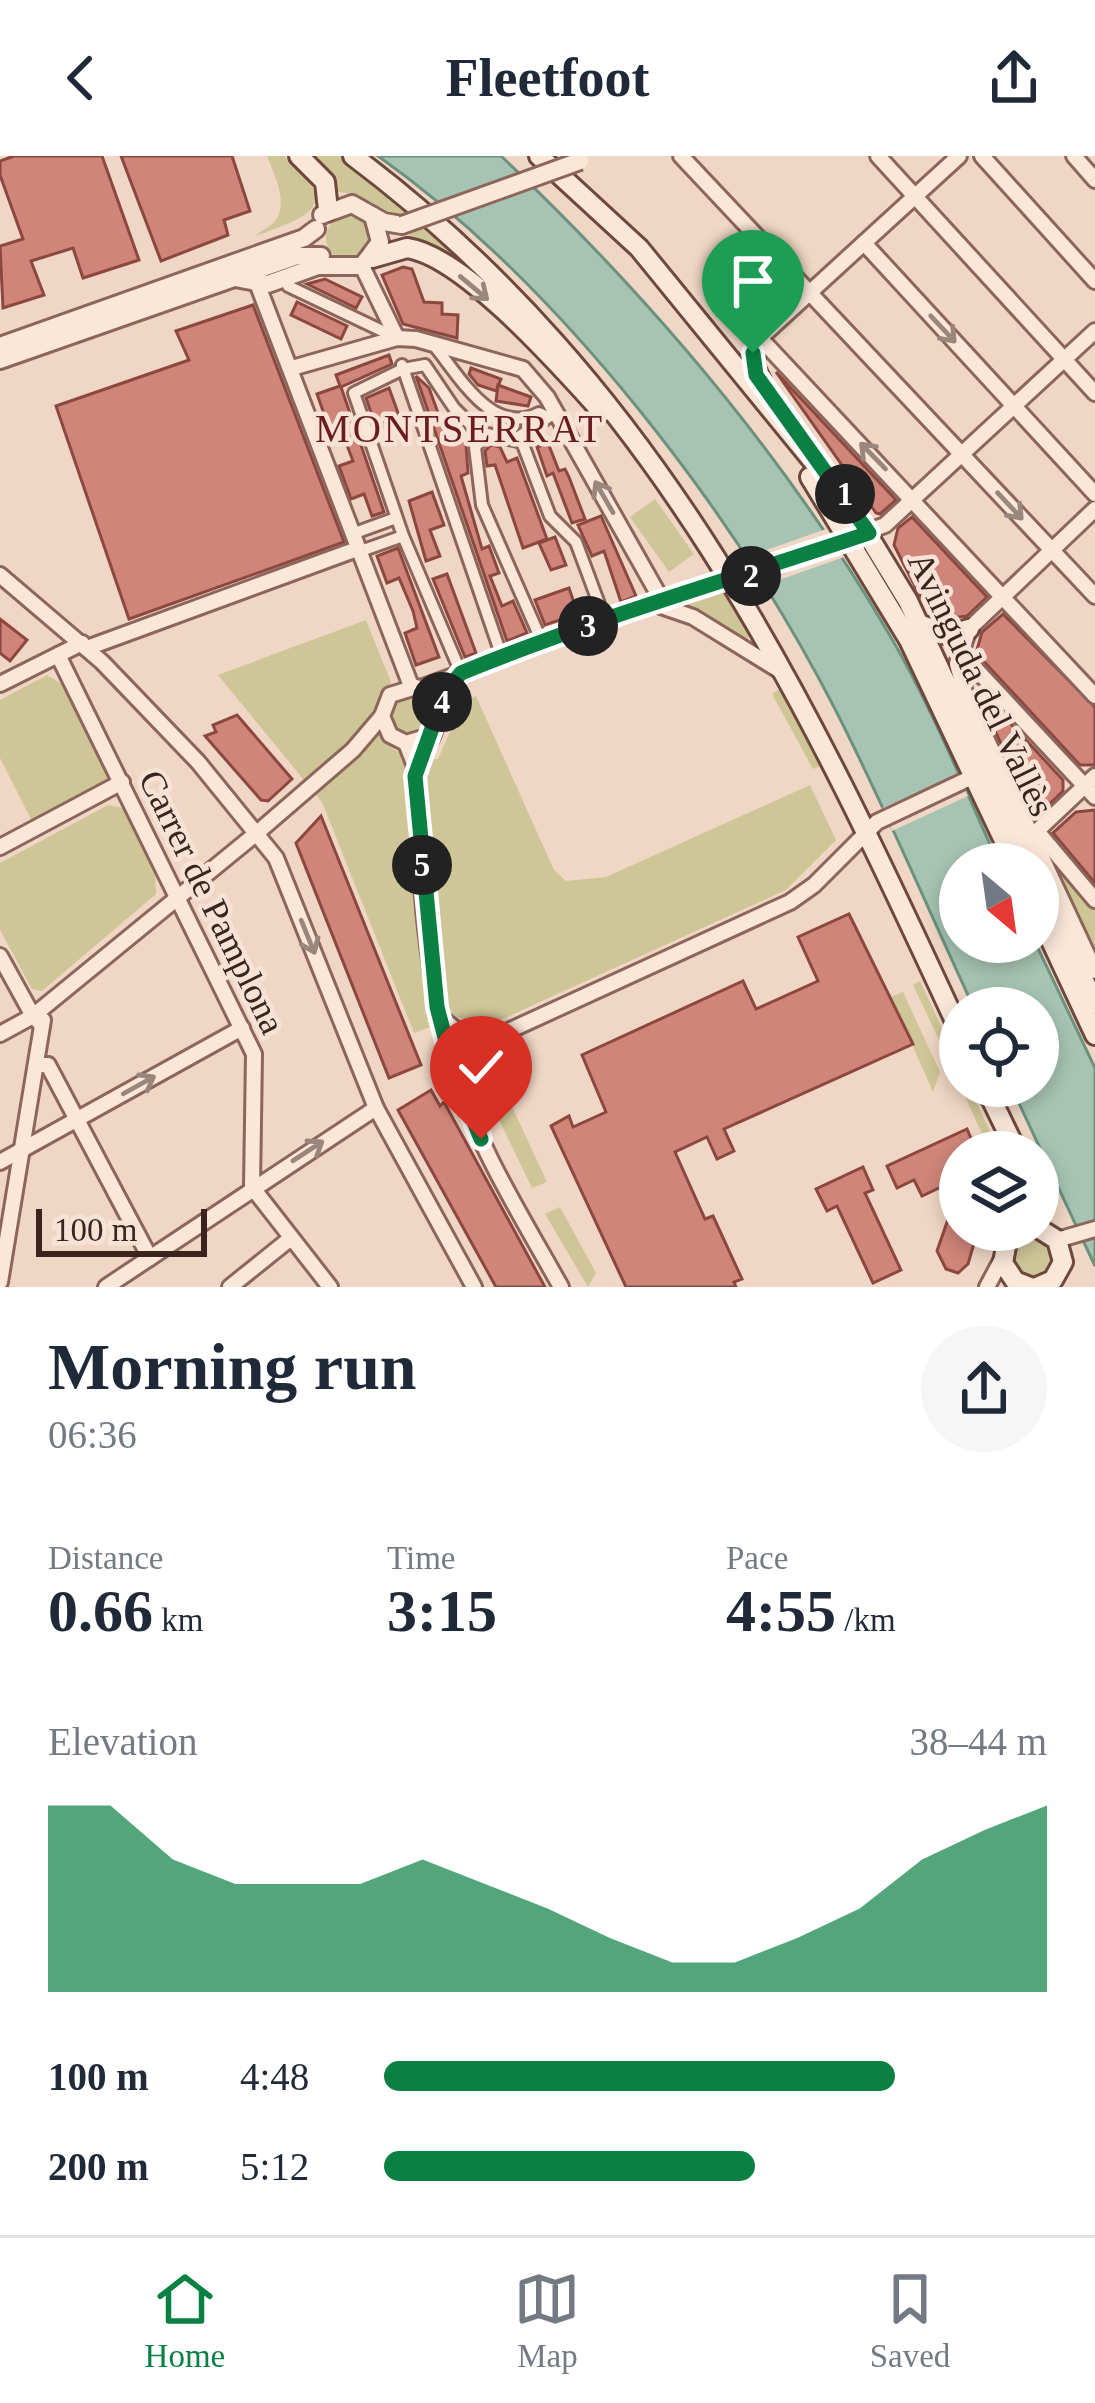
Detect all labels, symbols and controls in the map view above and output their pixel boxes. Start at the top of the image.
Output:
icon: back [48,45,114,111]
icon: share [981,45,1047,111]
text: Fleetfoot [446,48,649,108]
pin [702,230,804,353]
icon: arrive [720,248,786,314]
one-way arrow [458,274,490,300]
one-way arrow [929,313,956,343]
district label: MONTSERRAT [315,407,605,450]
one-way arrow [859,442,887,471]
pin: 1 [815,464,875,524]
text: 1 [837,476,853,512]
one-way arrow [592,481,616,515]
one-way arrow [995,490,1024,520]
pin: 2 [721,546,781,606]
street label: Avinguda del Vallès [900,546,1062,822]
text: 2 [743,558,759,594]
pin: 3 [558,596,618,656]
text: 3 [580,608,596,644]
pin: 4 [412,672,472,732]
text: 4 [434,684,450,720]
street label: Carrer de Pamplona [131,764,293,1040]
pin: 5 [392,835,452,895]
north arrow [939,843,1059,963]
map controls [939,843,1059,1251]
text: 5 [414,847,430,883]
one-way arrow [299,917,320,954]
button: locate [939,987,1059,1107]
pin [430,1016,532,1139]
icon: check [448,1034,514,1100]
one-way arrow [121,1073,156,1096]
button: layers [939,1131,1059,1251]
one-way arrow [290,1139,324,1164]
scale bar [36,1203,207,1256]
text: 100 m [54,1212,137,1248]
button: share [921,1326,1047,1452]
text: Morning run [48,1330,417,1403]
text: 06:36 [48,1413,137,1456]
text: Distance [48,1540,163,1576]
text: Time [387,1540,455,1576]
text: Pace [726,1540,788,1576]
text: 0.66 [48,1578,153,1644]
text: 3:15 [387,1578,497,1644]
text: 4:55 [726,1578,836,1644]
text: km [153,1602,203,1638]
text: /km [836,1602,896,1638]
text: Elevation [48,1720,197,1763]
text: 38–44 m [909,1720,1047,1763]
text: 100 m [48,2055,149,2098]
text: 4:48 [240,2055,309,2098]
text: 200 m [48,2145,149,2188]
text: 5:12 [240,2145,309,2188]
tab: Home [145,2266,225,2375]
tab: Map [514,2266,580,2375]
tab: Saved [870,2266,950,2375]

